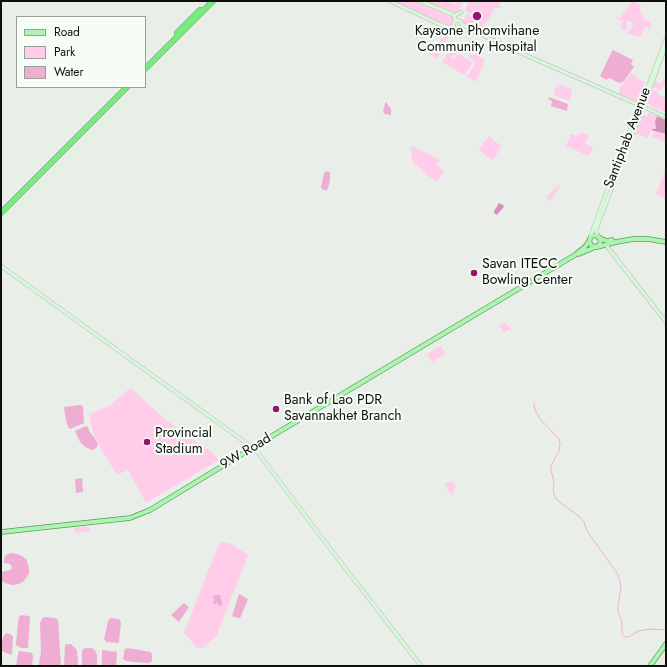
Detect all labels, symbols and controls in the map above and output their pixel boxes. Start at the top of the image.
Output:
marker: Kaysone Phomvihane Community Hospital [471,10,483,22]
legend [16,16,146,88]
text: Road [54,23,80,41]
place label: Kaysone Phomvihane Community Hospital [415,24,539,56]
text: Park [54,43,75,61]
text: Water [54,63,84,81]
street label: Santiphab Avenue [601,85,655,191]
place label: Savan ITECC Bowling Center [482,257,573,290]
marker: Savan ITECC Bowling Center [469,268,479,278]
place label: Bank of Lao PDR Savannakhet Branch [284,393,402,426]
marker: Bank of Lao PDR Savannakhet Branch [271,404,281,414]
place label: Provincial Stadium [155,426,212,458]
street label: 9W Road [218,430,274,474]
marker: Provincial Stadium [142,437,152,447]

